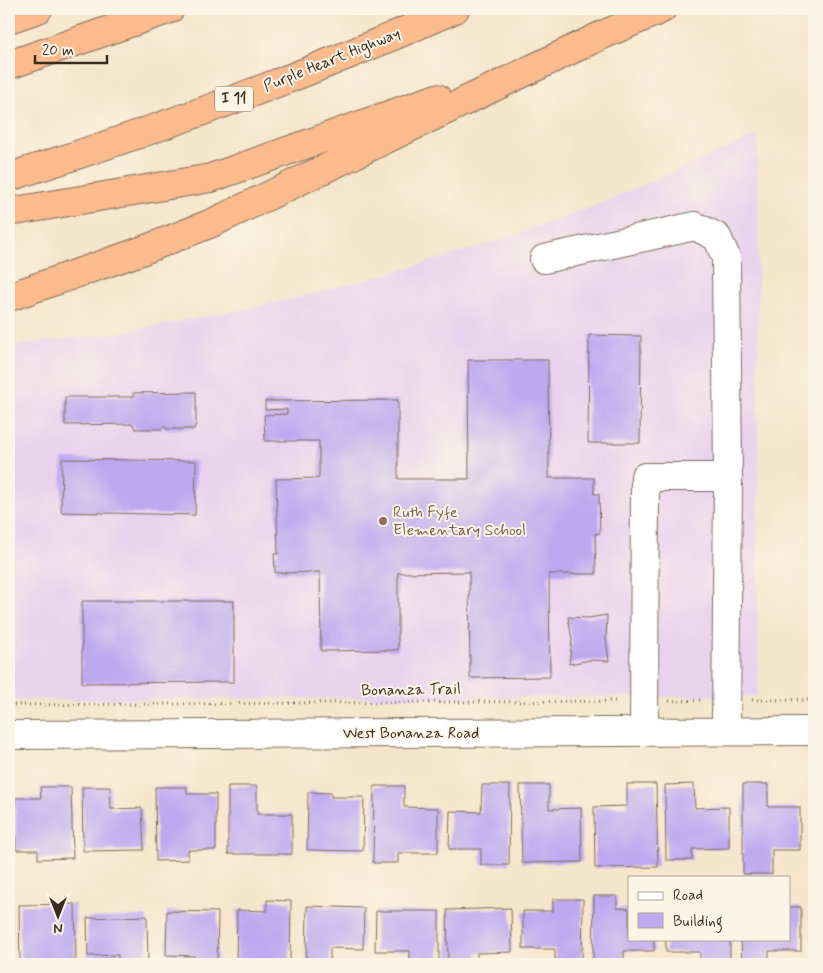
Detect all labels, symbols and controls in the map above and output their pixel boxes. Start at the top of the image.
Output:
street label: Purple Heart Highway [260,23,404,98]
scale bar [35,32,108,64]
text: 20 m [42,41,74,61]
road number: I 11 [215,86,253,112]
place label: Ruth Fyfe Elementary School [393,502,526,541]
marker: Ruth Fyfe Elementary School [377,515,389,527]
street label: Bonanza Trail [361,679,461,701]
street label: West Bonanza Road [343,723,479,744]
legend [628,876,790,940]
text: Road [673,886,703,906]
north arrow [32,890,82,940]
text: Building [673,912,723,933]
text: N [53,919,63,937]

